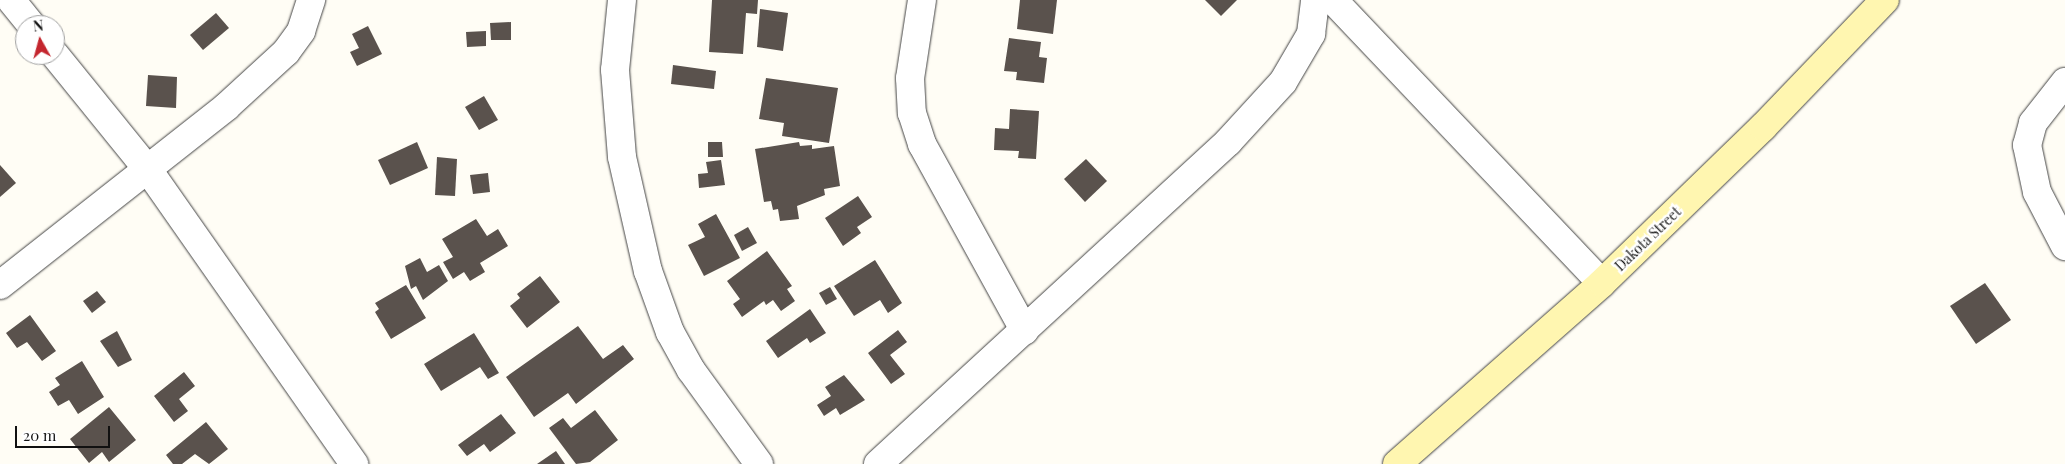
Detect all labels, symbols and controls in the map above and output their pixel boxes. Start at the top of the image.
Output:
north arrow [15,15,65,65]
text: N [32,16,44,36]
street label: Dakota Street [1612,203,1684,275]
scale bar [18,416,112,448]
text: 20 m [23,425,56,445]

